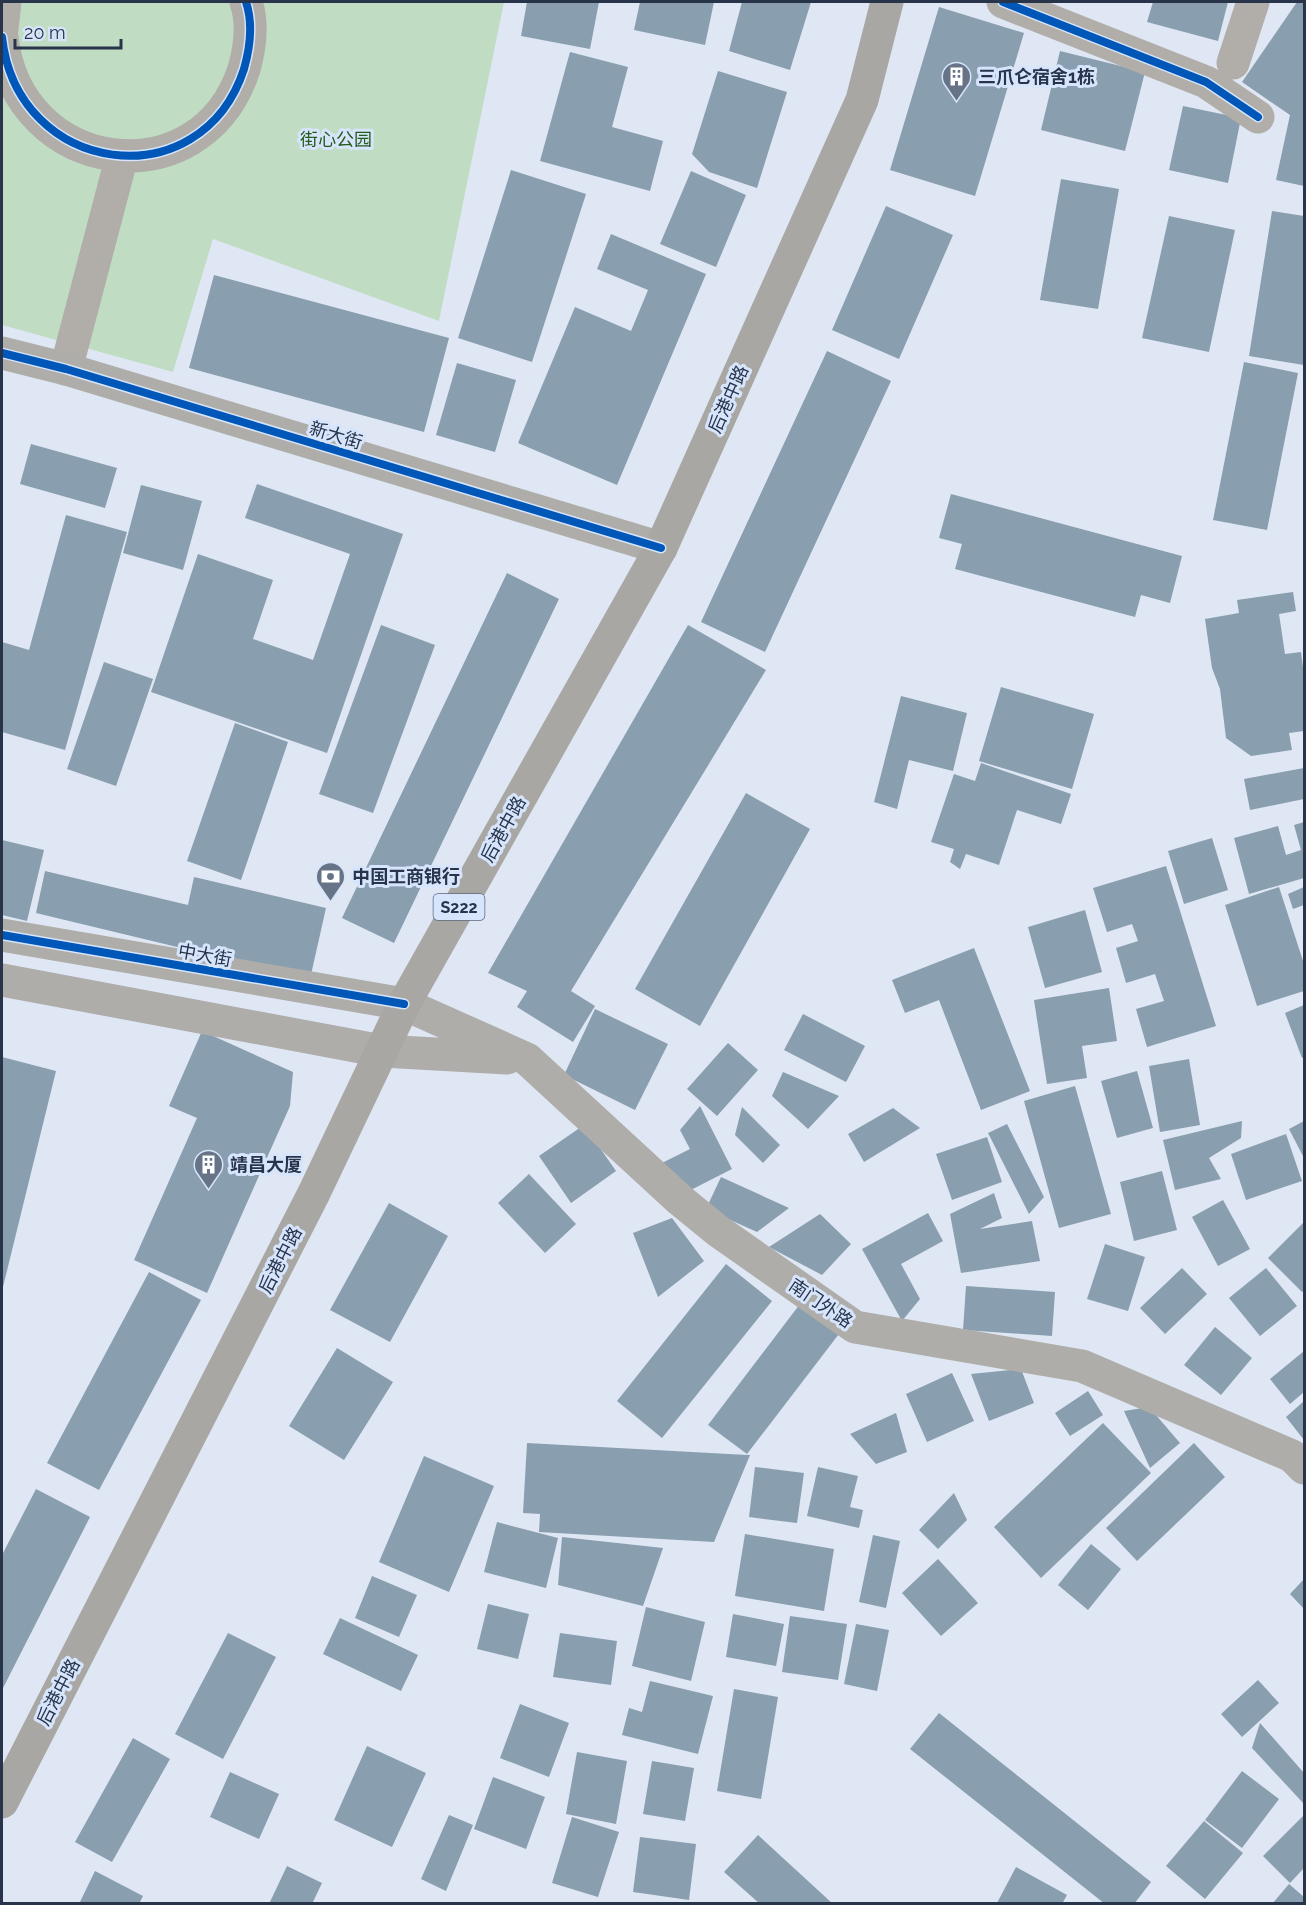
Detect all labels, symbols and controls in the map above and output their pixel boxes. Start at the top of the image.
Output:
scale bar [15,12,122,50]
text: 20 m [24,22,66,43]
building icon: 三爪仑宿舍1栋 [941,60,973,102]
place label: 三爪仑宿舍1栋 [978,66,1095,87]
park label: 街心公园 [300,129,372,150]
street label: 后港中路 [704,362,752,436]
street label: 新大街 [307,417,365,453]
street label: 后港中路 [476,792,530,866]
bank icon: 中国工商银行 [315,860,347,902]
place label: 中国工商银行 [352,866,460,887]
road number: S222 [434,894,484,920]
street label: 中大街 [177,940,233,970]
building icon: 靖昌大厦 [193,1148,225,1190]
place label: 靖昌大厦 [230,1154,302,1175]
street label: 后港中路 [254,1223,306,1297]
street label: 南门外路 [785,1274,857,1332]
street label: 后港中路 [32,1655,84,1729]

